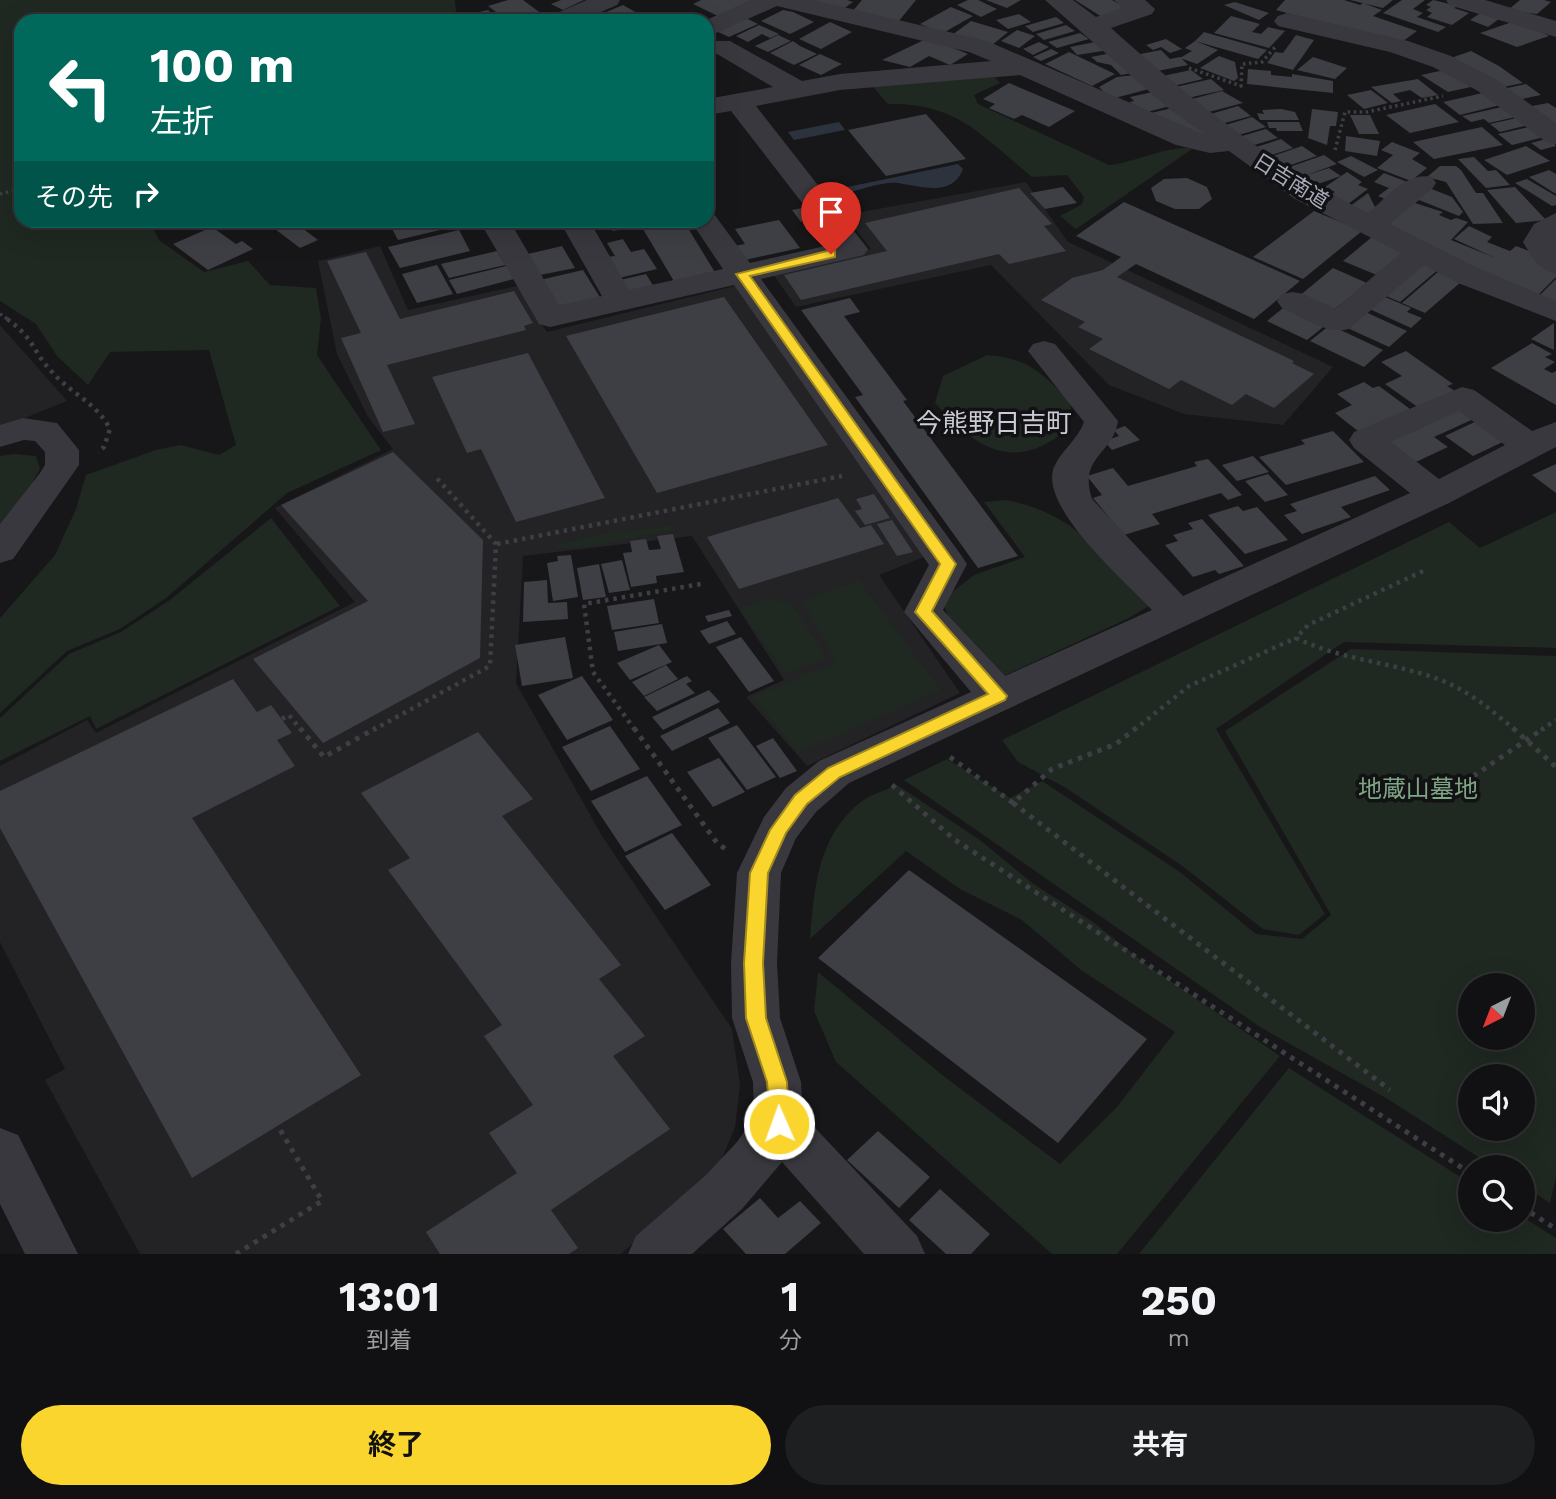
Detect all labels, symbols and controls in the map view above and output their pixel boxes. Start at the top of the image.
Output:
text: 100 m [150,36,294,94]
icon: left [35,42,126,133]
text: 左折 [150,102,214,140]
street label: 日吉南道 [1249,148,1334,213]
icon: right [127,175,165,213]
text: その先 [35,182,113,212]
pin [801,182,861,254]
icon: arrive [812,193,850,231]
district label: 今熊野日吉町 [916,408,1072,438]
park label: 地蔵山墓地 [1358,775,1478,803]
north arrow [1458,973,1535,1050]
map controls [1458,973,1535,1232]
button: sound [1458,1064,1535,1141]
position arrow [742,1087,816,1161]
button: search [1458,1155,1535,1232]
text: 13:01 [339,1272,440,1321]
text: 1 [781,1272,799,1321]
text: 250 [1141,1276,1217,1325]
text: m [1168,1325,1190,1352]
text: 到着 [366,1327,412,1354]
text: 分 [779,1327,802,1354]
button: 終了 [21,1405,771,1485]
button: 共有 [785,1405,1535,1485]

